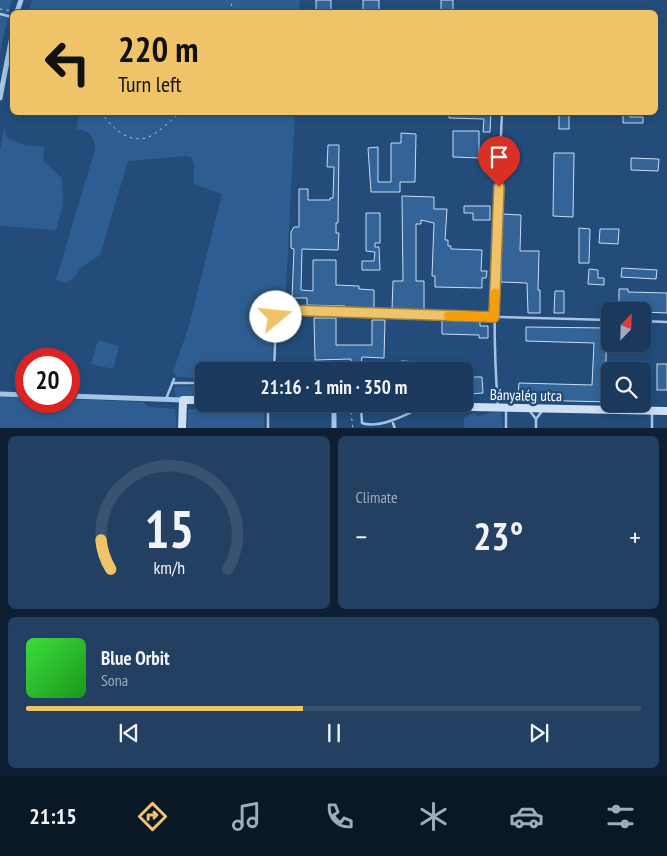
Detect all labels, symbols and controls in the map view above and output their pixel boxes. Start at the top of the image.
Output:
text: 220 m [118,26,199,72]
icon: left [35,30,100,95]
text: Turn left [118,70,182,98]
pin [478,136,520,187]
icon: arrive [485,143,513,171]
position arrow [249,290,301,342]
north arrow [601,302,651,352]
map controls [601,302,651,412]
speed limit sign: 20 [15,348,80,413]
button: search [601,362,651,412]
text: 21:16 · 1 min · 350 m [261,375,407,399]
street label: Bányalég utca [490,385,562,405]
text: Climate [356,487,398,507]
text: 15 [144,495,194,562]
text: 23° [473,511,523,560]
text: − [356,518,367,555]
text: + [629,518,641,555]
text: km/h [153,556,185,579]
text: Blue Orbit [101,646,170,670]
text: Sona [101,670,128,690]
icon: previous [115,719,143,747]
icon: pause [320,719,348,747]
icon: next [525,719,553,747]
icon: directions [135,799,170,834]
icon: music [229,799,264,834]
icon: phone [322,799,357,834]
icon: climate [416,799,451,834]
icon: car [509,799,544,834]
icon: filters [603,799,638,834]
text: 21:15 [29,802,77,830]

